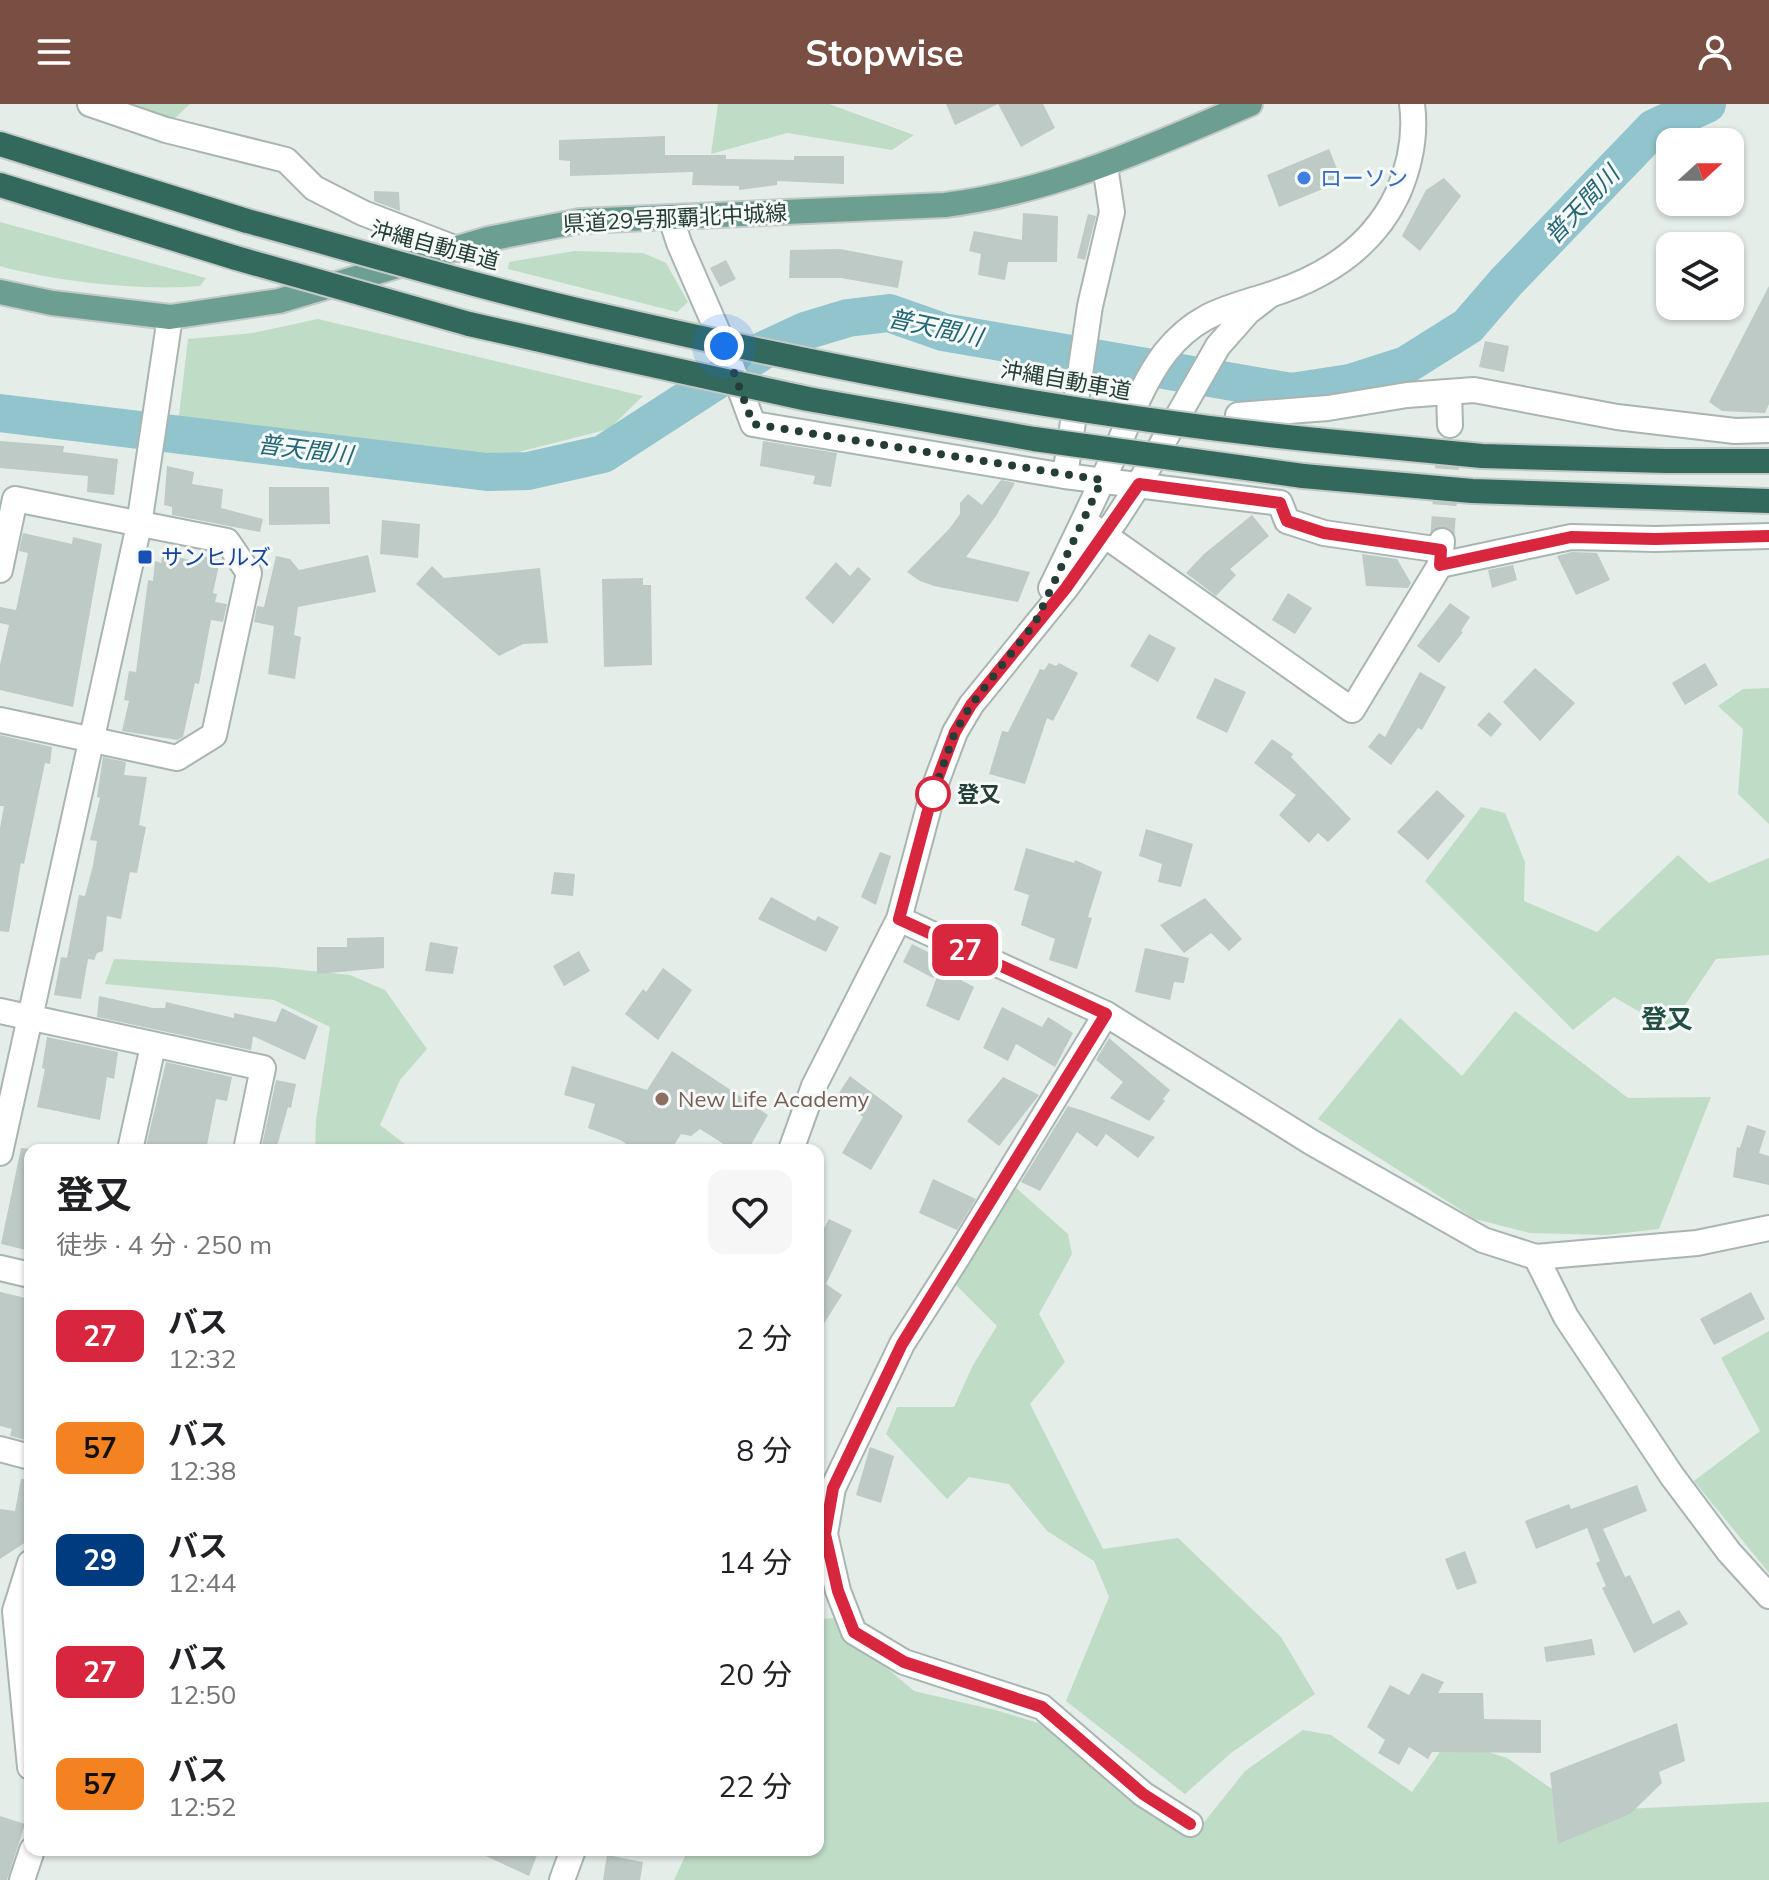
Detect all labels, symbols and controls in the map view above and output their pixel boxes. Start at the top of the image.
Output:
icon: menu [32,30,76,74]
text: Stopwise [805,30,964,75]
icon: person [1693,30,1737,74]
north arrow [1656,128,1744,216]
map controls [1656,128,1744,320]
water label: 普天間川 [1538,157,1627,250]
place label: ローソン [1320,164,1408,192]
marker: ローソン [1295,169,1313,187]
street label: 県道29号那覇北中城線 [562,198,788,238]
street label: 沖縄自動車道 [368,214,502,276]
button: layers [1656,232,1744,320]
water label: 普天間川 [885,302,988,352]
your location [704,326,744,366]
street label: 沖縄自動車道 [999,355,1133,405]
water label: 普天間川 [256,428,358,470]
place label: サンヒルズ [161,543,271,571]
marker: サンヒルズ [136,548,154,566]
marker: 登又 [916,777,950,811]
place label: 登又 [957,780,1001,808]
line badge: 27 [929,924,1001,976]
text: 27 [948,932,982,967]
district label: 登又 [1641,1002,1693,1035]
place label: New Life Academy [678,1085,870,1113]
marker: New Life Academy [653,1090,671,1108]
text: 登又 [56,1170,132,1218]
button: heart [708,1170,792,1254]
text: 徒歩 · 4 分 · 250 m [56,1228,272,1261]
text: バス [168,1303,228,1341]
text: 27 [83,1318,117,1353]
text: 2 分 [736,1319,792,1357]
text: 12:32 [168,1342,236,1375]
text: バス [168,1415,228,1453]
text: 57 [83,1430,117,1465]
text: 8 分 [736,1431,792,1469]
text: 12:38 [168,1454,236,1487]
text: バス [168,1527,228,1565]
text: 29 [83,1542,117,1577]
text: 14 分 [718,1543,792,1581]
text: 12:44 [168,1566,236,1599]
text: バス [168,1639,228,1677]
text: 27 [83,1654,117,1689]
text: 20 分 [718,1655,792,1693]
text: 12:50 [168,1678,236,1711]
text: バス [168,1751,228,1789]
text: 57 [83,1766,117,1801]
text: 22 分 [718,1767,792,1805]
text: 12:52 [168,1790,236,1823]

